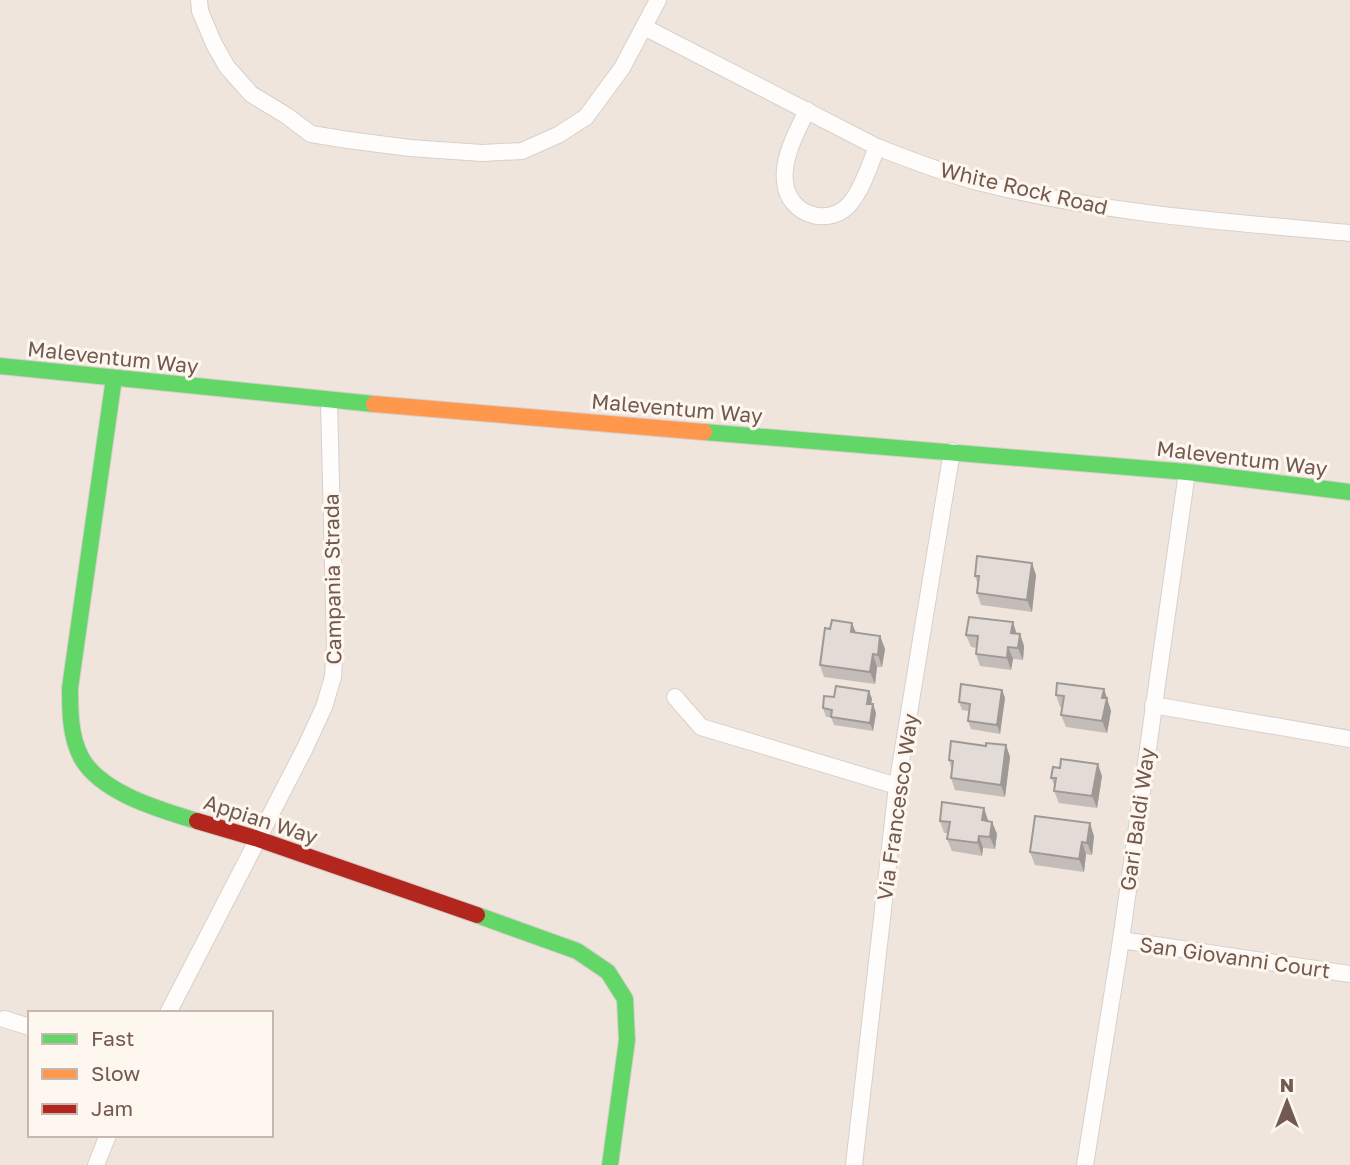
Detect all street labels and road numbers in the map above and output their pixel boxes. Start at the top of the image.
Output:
street label: White Rock Road [938,156,1110,220]
street label: Maleventum Way [26,335,200,379]
street label: Maleventum Way [590,388,764,428]
street label: Maleventum Way [1155,435,1329,481]
street label: Campania Strada [318,493,346,665]
street label: Via Francesco Way [871,712,923,902]
street label: Gari Baldi Way [1114,745,1160,892]
street label: Appian Way [201,788,321,850]
street label: San Giovanni Court [1138,931,1332,983]

